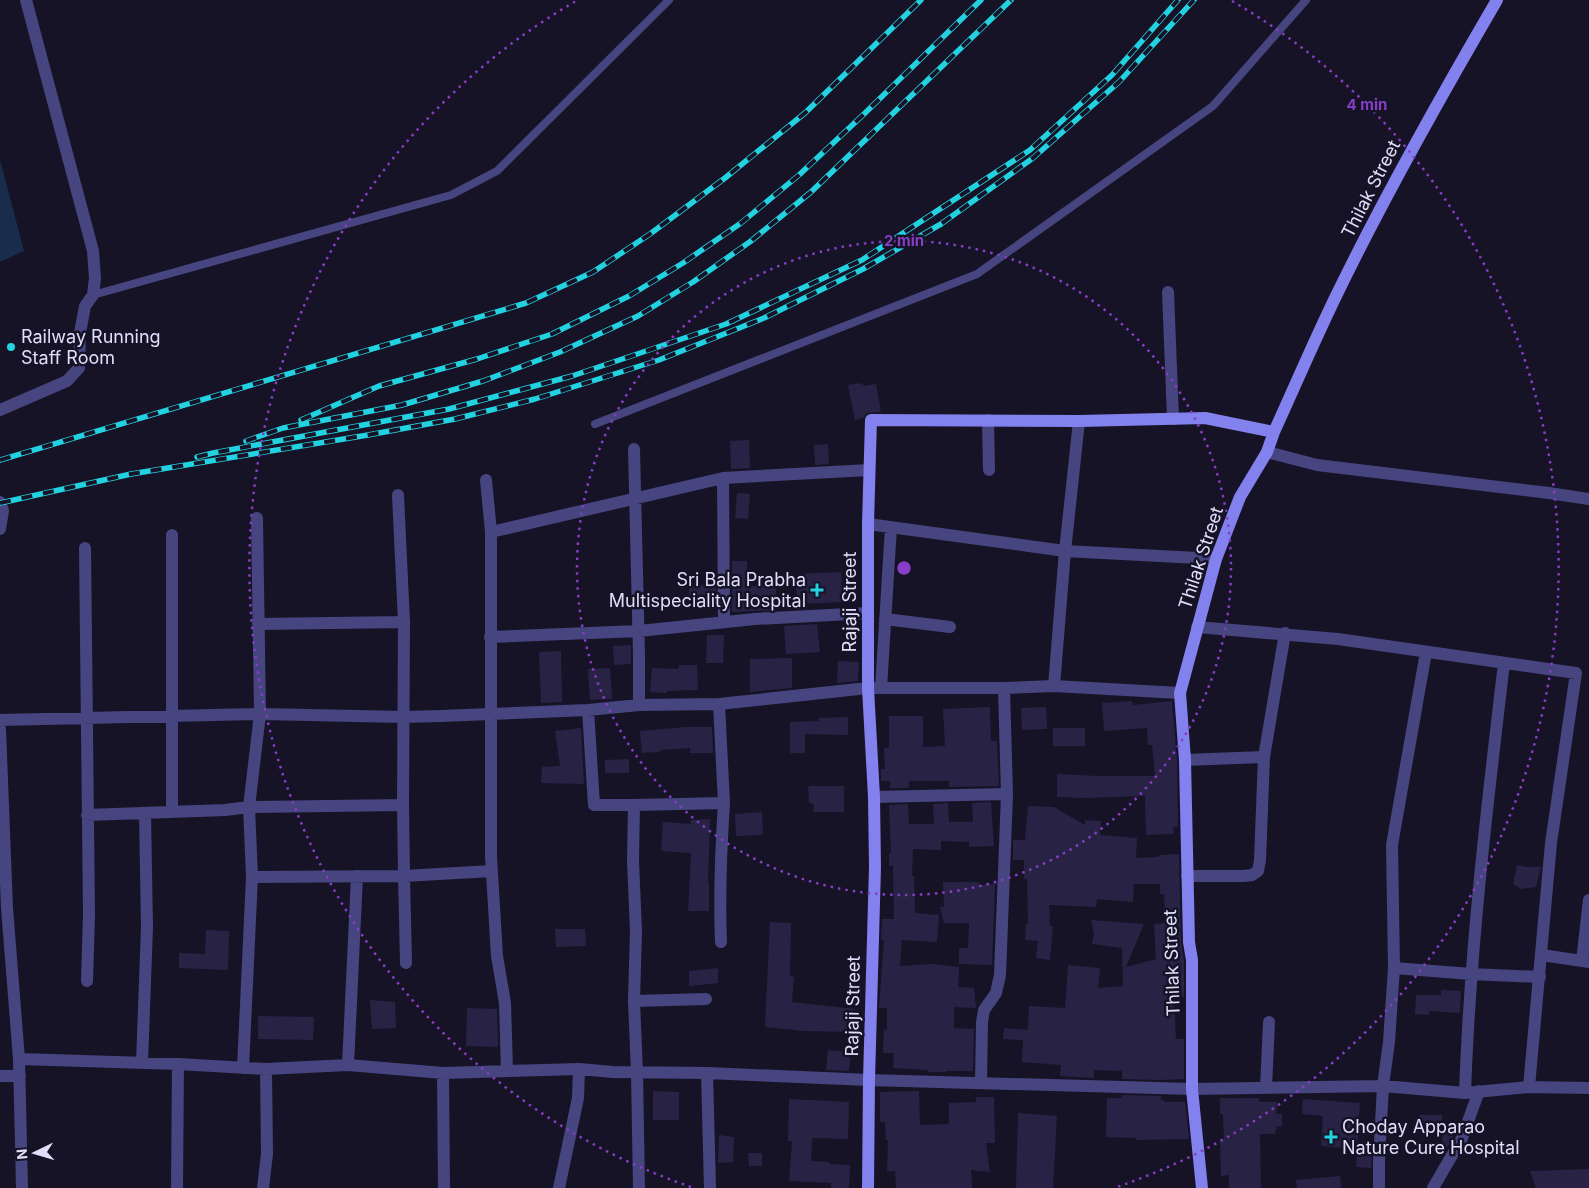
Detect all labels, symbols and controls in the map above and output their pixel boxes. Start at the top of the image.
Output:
text: 4 min [1347,95,1387,114]
street label: Thilak Street [1337,136,1404,241]
text: 2 min [884,231,924,250]
place label: Railway Running Staff Room [21,326,161,368]
marker: Railway Running Staff Room [5,341,17,353]
street label: Thilak Street [1174,504,1227,612]
street label: Rajaji Street [839,552,860,652]
centre of rings [895,559,913,577]
place label: Sri Bala Prabha Multispeciality Hospital [609,569,806,611]
marker: Sri Bala Prabha Multispeciality Hospital [810,583,824,597]
street label: Thilak Street [1159,909,1184,1017]
street label: Rajaji Street [841,955,864,1056]
place label: Choday Apparao Nature Cure Hospital [1342,1116,1520,1158]
north arrow [10,1128,60,1178]
marker: Choday Apparao Nature Cure Hospital [1324,1130,1338,1144]
text: N [13,1148,30,1160]

